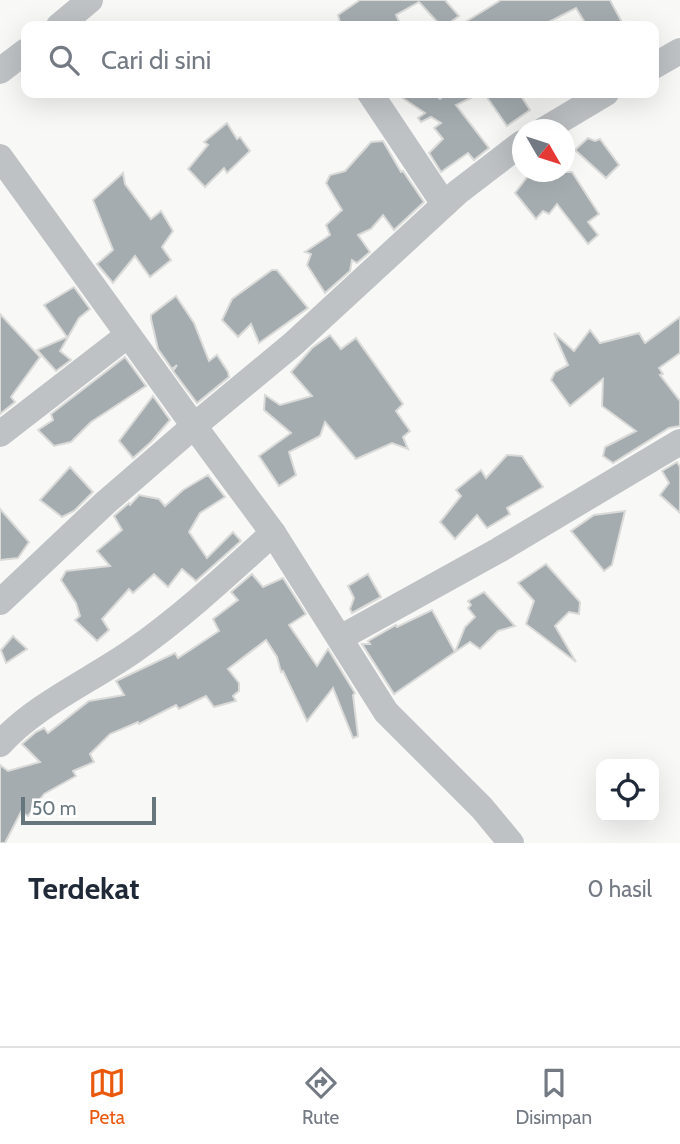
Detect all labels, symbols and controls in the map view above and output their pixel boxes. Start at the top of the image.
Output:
search box [21,21,659,98]
icon: search [45,41,83,79]
text: Cari di sini [101,44,211,76]
north arrow [512,119,575,182]
map controls [596,759,659,822]
button: locate [596,759,659,822]
scale bar [21,794,156,826]
text: 50 m [32,797,76,820]
text: Terdekat [28,870,140,907]
text: 0 hasil [587,875,652,903]
tab: Peta [88,1064,126,1129]
tab: Rute [302,1064,340,1129]
tab: Disimpan [515,1064,592,1129]

